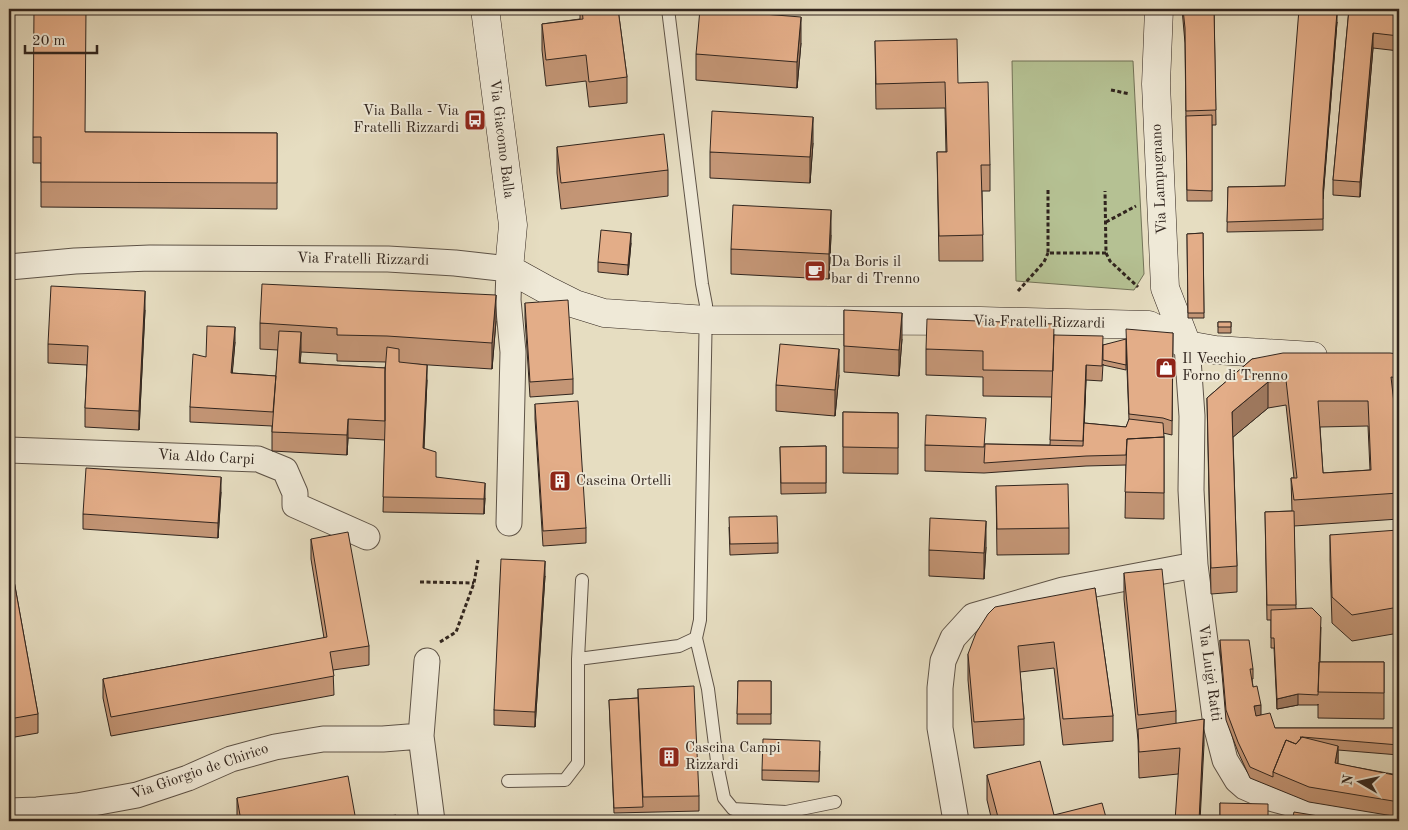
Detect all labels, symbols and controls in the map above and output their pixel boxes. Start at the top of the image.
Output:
scale bar [25,22,98,54]
text: 20 m [32,34,66,49]
street label: Via Giacomo Balla [486,79,516,200]
place label: Via Balla - Via Fratelli Rizzardi [353,104,460,136]
bus stop icon: Via Balla - Via Fratelli Rizzardi [463,108,487,132]
street label: Via Lampugnano [1150,123,1170,235]
street label: Via Fratelli Rizzardi [297,251,429,269]
place label: Da Boris il bar di Trenno [831,255,920,287]
cafe icon: Da Boris il bar di Trenno [803,259,827,283]
street label: Via Fratelli Rizzardi [973,314,1105,332]
place label: Il Vecchio Forno di Trenno [1182,352,1288,384]
shop icon: Il Vecchio Forno di Trenno [1154,356,1178,380]
street label: Via Aldo Carpi [157,448,255,468]
building icon: Cascina Ortelli [548,469,572,493]
place label: Cascina Ortelli [576,474,671,489]
street label: Via Luigi Ratti [1195,624,1223,722]
street label: Via Giorgio de Chirico [129,741,271,803]
place label: Cascina Campi Rizzardi [685,741,780,773]
building icon: Cascina Campi Rizzardi [657,745,681,769]
north arrow [1336,758,1386,808]
text: N [1340,773,1356,787]

